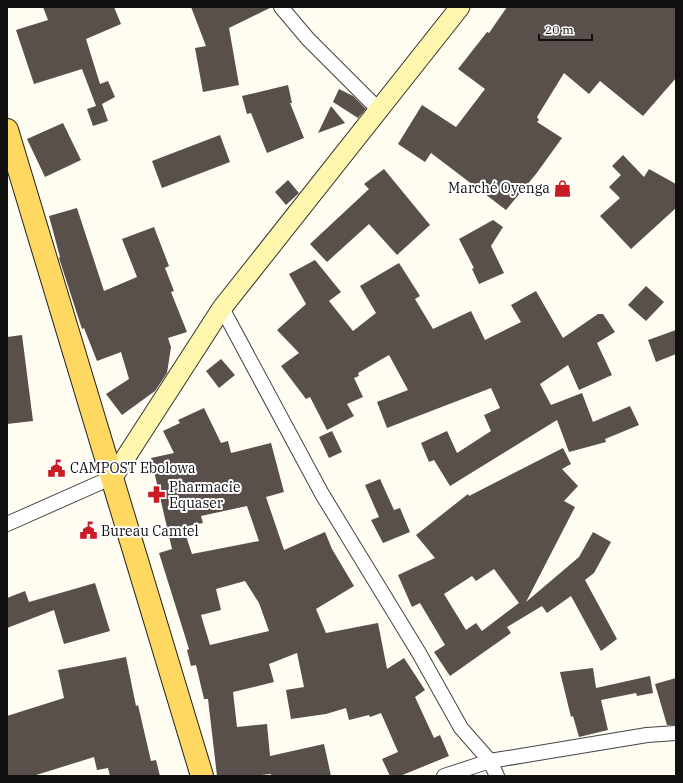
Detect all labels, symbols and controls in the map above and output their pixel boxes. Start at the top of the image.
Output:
scale bar [539,16,592,42]
text: 20 m [545,22,574,37]
shop icon: Marché Oyenga [553,178,573,198]
place label: Marché Oyenga [448,179,550,197]
public building icon: CAMPOST Ebolowa [47,458,67,478]
place label: CAMPOST Ebolowa [70,459,196,477]
place label: Pharmacie Equaser [169,478,240,512]
pharmacy icon: Pharmacie Equaser [146,485,166,505]
public building icon: Bureau Camtel [78,521,98,541]
place label: Bureau Camtel [101,522,199,540]

